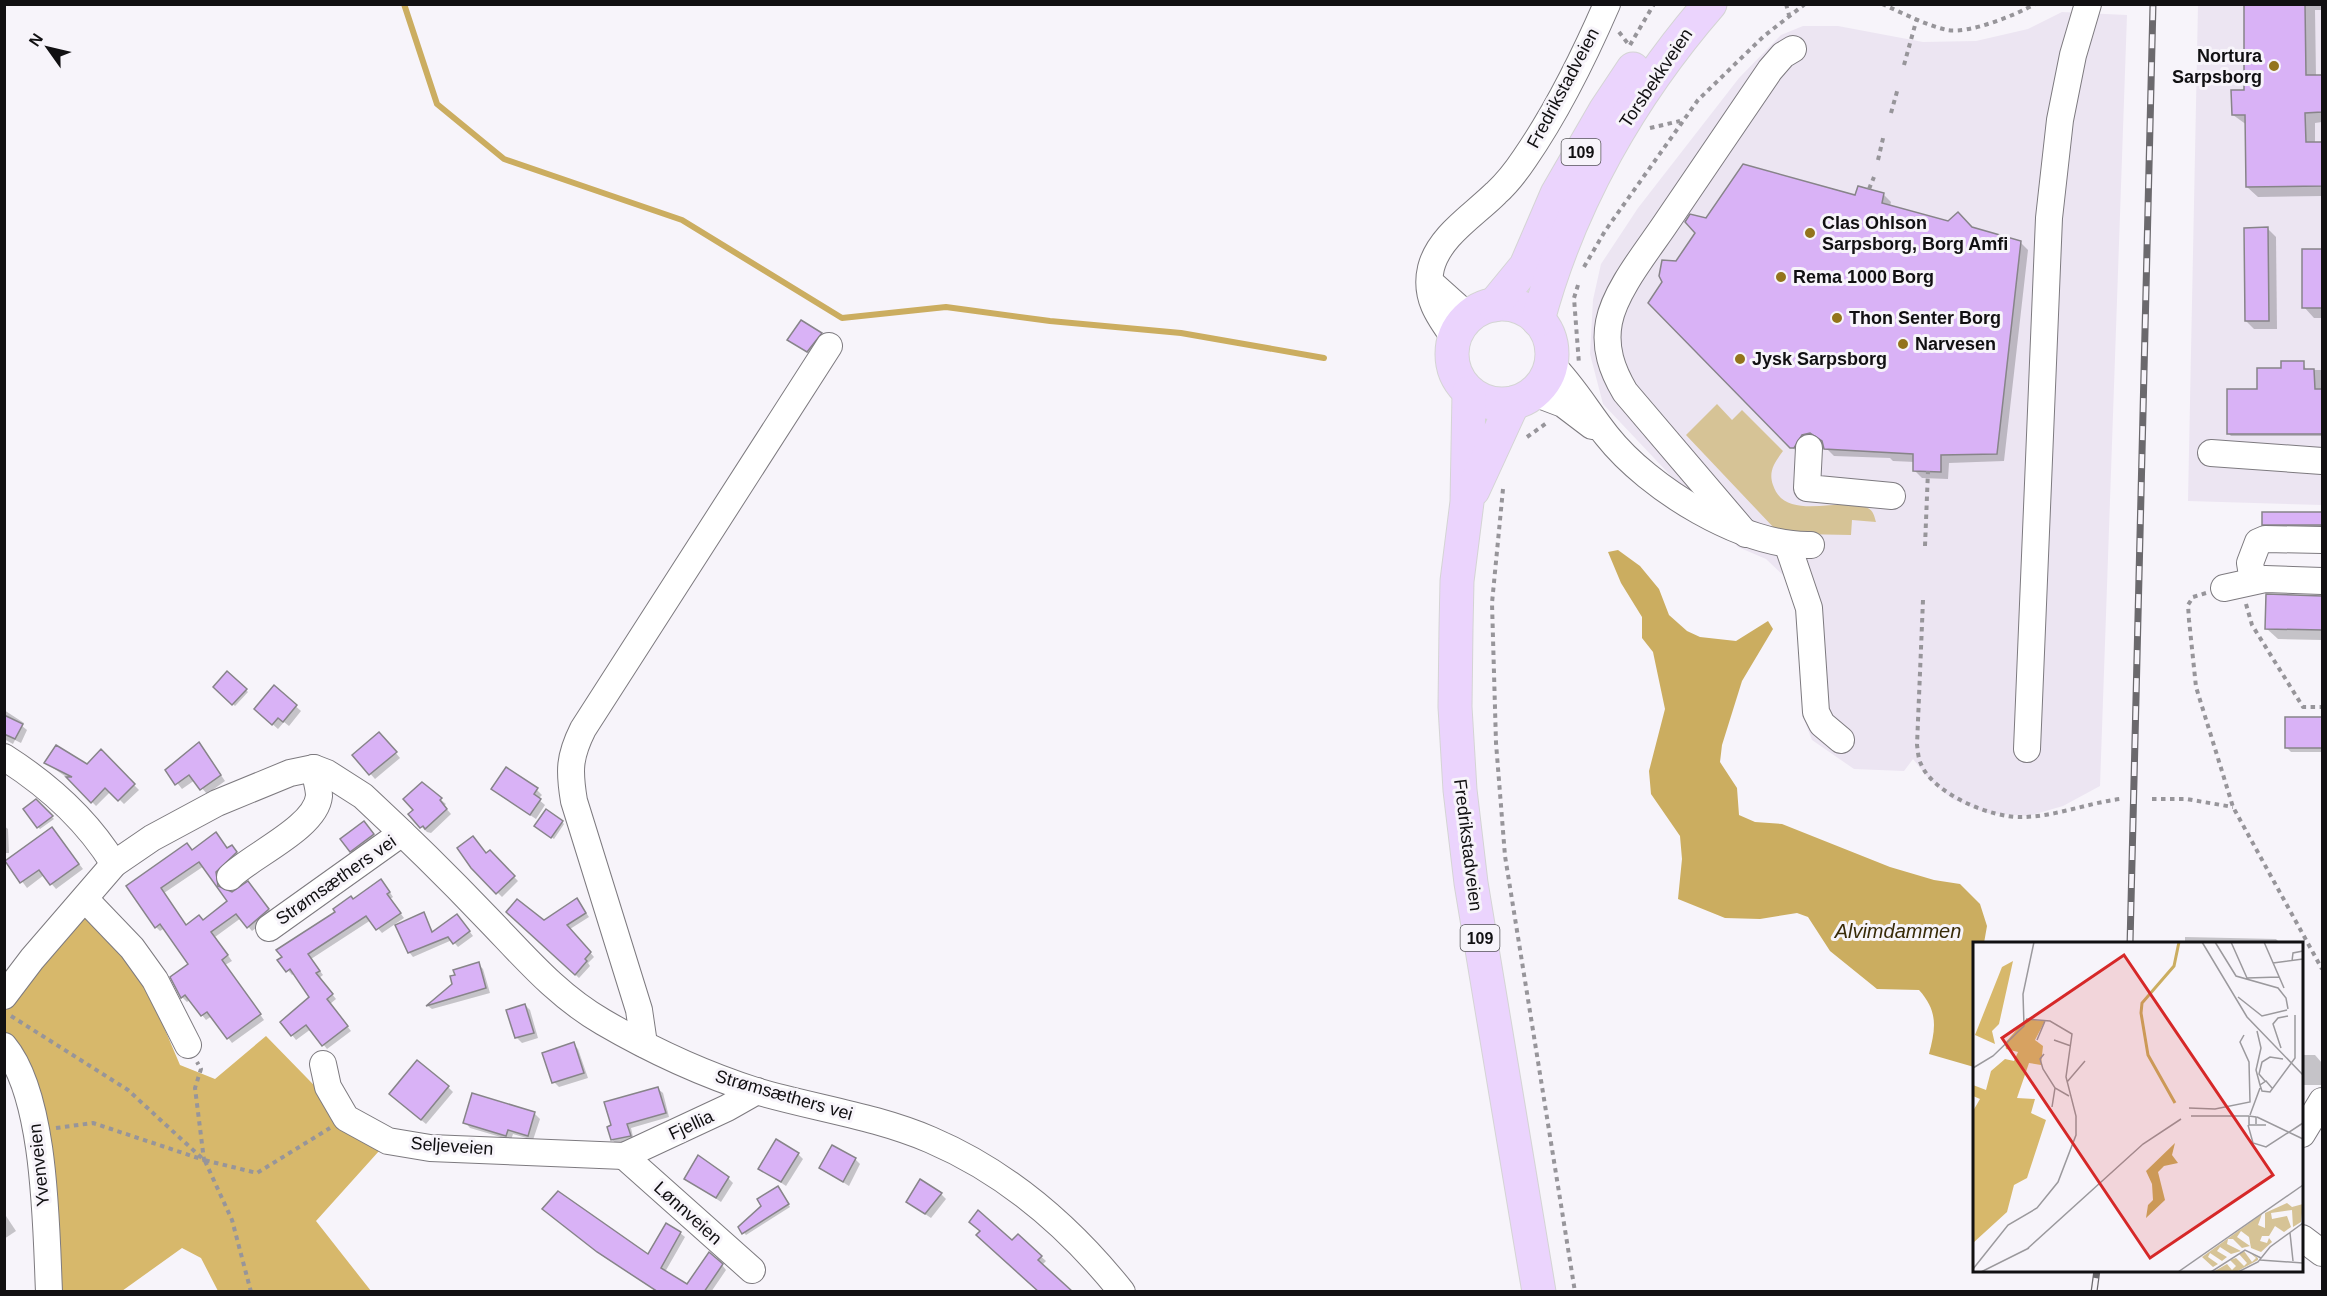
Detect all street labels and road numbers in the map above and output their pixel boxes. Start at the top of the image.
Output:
street label: Fredrikstadveien [1523,25,1603,151]
street label: Torsbekkveien [1616,25,1696,131]
road number: 109 [1562,139,1600,165]
street label: Fredrikstadveien [1450,778,1486,912]
street label: Strømsæthers vei [272,831,400,929]
road number: 109 [1460,925,1500,951]
street label: Strømsæthers vei [713,1066,855,1124]
street label: Fjellia [665,1106,717,1144]
street label: Yvenveien [25,1123,53,1207]
street label: Seljeveien [410,1133,494,1159]
street label: Lønnveien [650,1177,726,1249]

